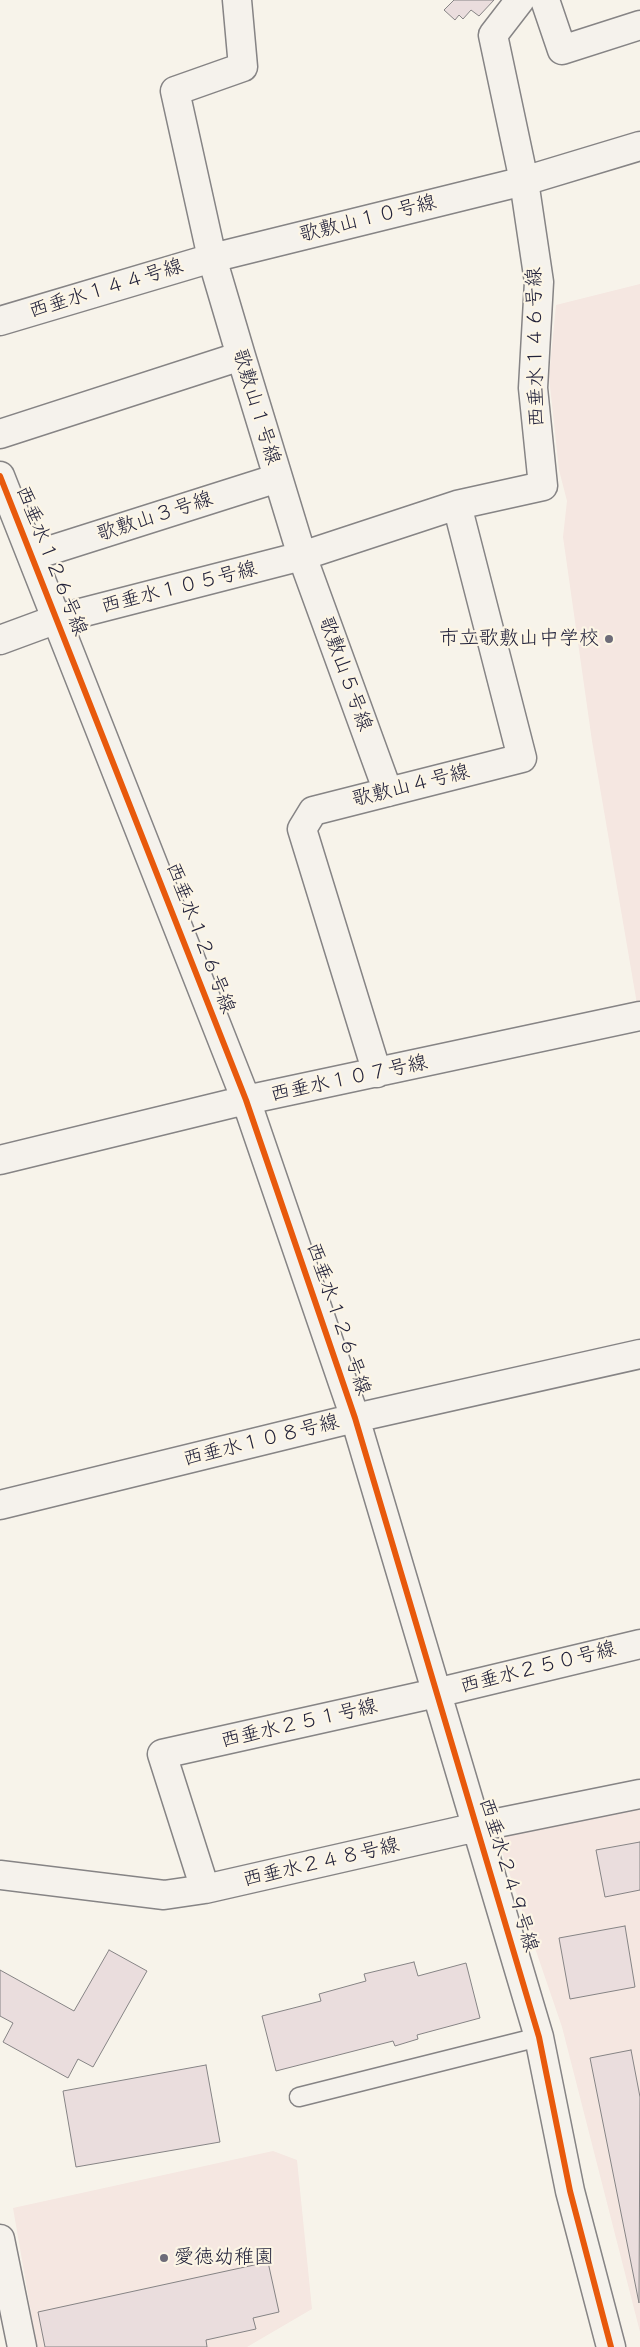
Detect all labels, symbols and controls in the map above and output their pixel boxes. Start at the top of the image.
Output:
street label: 歌敷山１０号線 [297,190,439,248]
street label: 西垂水１４４号線 [26,254,186,324]
street label: 西垂水１４６号線 [523,267,549,427]
street label: 歌敷山１号線 [227,346,285,468]
street label: 西垂水１２６号線 [10,482,92,640]
street label: 歌敷山３号線 [94,487,216,547]
street label: 西垂水１０５号線 [98,557,260,619]
street label: 歌敷山５号線 [313,614,377,734]
place label: 市立歌敷山中学校 [439,627,599,651]
marker: 市立歌敷山中学校 [603,633,615,645]
street label: 歌敷山４号線 [350,760,472,812]
street label: 西垂水１２６号線 [160,859,240,1017]
street label: 西垂水１０７号線 [268,1051,430,1107]
street label: 西垂水１２６号線 [301,1239,375,1399]
street label: 西垂水１０８号線 [180,1410,342,1472]
street label: 西垂水２５０号線 [457,1637,619,1699]
street label: 西垂水２５１号線 [218,1694,380,1754]
street label: 西垂水２４９号線 [473,1795,543,1955]
street label: 西垂水２４８号線 [240,1833,402,1893]
place label: 愛徳幼稚園 [174,2246,274,2270]
marker: 愛徳幼稚園 [158,2252,170,2264]

